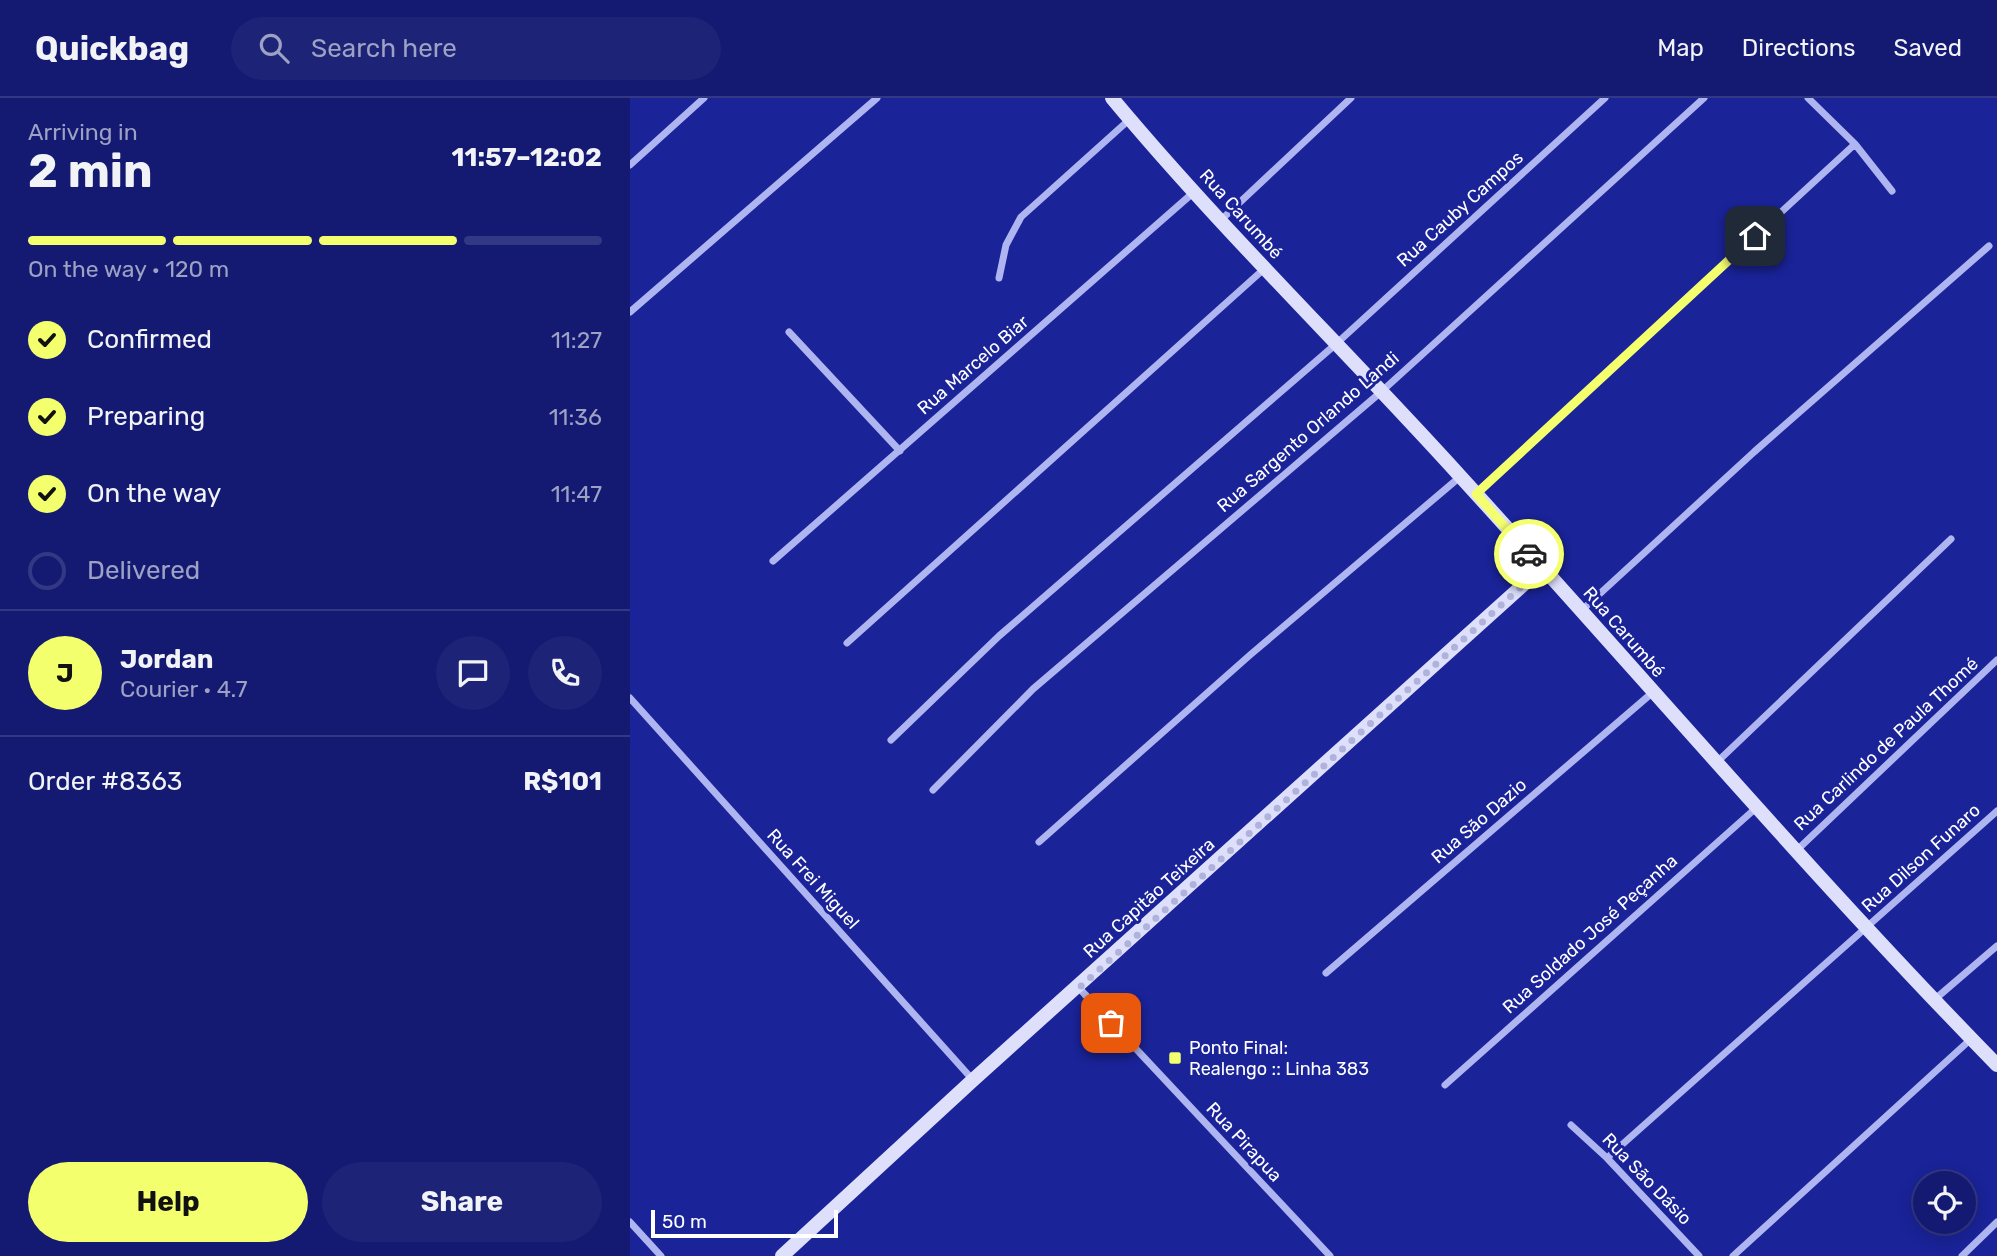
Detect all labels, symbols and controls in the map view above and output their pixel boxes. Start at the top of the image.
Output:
search box [231,17,721,80]
text: Quickbag [35,29,189,68]
icon: search [255,29,293,67]
text: Search here [311,33,457,64]
text: Map [1657,34,1704,62]
text: Directions [1742,34,1855,62]
text: Saved [1893,34,1962,62]
text: Arriving in [28,118,138,146]
text: 11:57–12:02 [452,142,602,173]
text: 2 min [28,144,153,199]
street label: Rua Cauby Campos [1392,147,1528,271]
street label: Rua Carumbé [1195,165,1287,263]
pin [1725,206,1785,266]
icon: home [1736,217,1774,255]
text: On the way · 120 m [28,255,229,283]
street label: Rua Marcelo Biar [913,311,1033,419]
icon: check [28,321,66,359]
text: Confirmed [87,324,212,355]
text: 11:27 [551,326,602,354]
street label: Rua Sargento Orlando Landi [1213,347,1403,517]
icon: check [28,398,66,436]
text: Preparing [87,401,205,432]
text: 11:36 [549,403,602,431]
icon: check [28,475,66,513]
text: On the way [87,478,221,509]
text: 11:47 [551,480,602,508]
courier [1494,519,1564,589]
icon: car [1510,535,1548,573]
text: Delivered [87,555,200,586]
street label: Rua Carumbé [1579,582,1669,682]
button: chat [436,636,510,710]
button: phone [528,636,602,710]
text: Jordan [120,644,213,675]
street label: Rua Carlindo de Paula Thomé [1789,653,1983,835]
text: J [56,658,74,689]
text: Courier · 4.7 [120,675,247,703]
text: Order #8363 [28,766,183,797]
text: R$101 [523,766,602,797]
street label: Rua São Dazio [1427,774,1531,868]
street label: Rua Dilson Funaro [1857,799,1985,917]
street label: Rua Frei Miguel [762,824,864,934]
street label: Rua Capitão Teixeira [1079,833,1219,963]
street label: Rua Soldado José Peçanha [1498,850,1682,1018]
pin [1081,993,1141,1053]
icon: bag [1092,1004,1130,1042]
place label: Ponto Final: Realengo :: Linha 383 [1189,1037,1369,1080]
marker: Ponto Final: Realengo :: Linha 383 [1167,1050,1183,1066]
street label: Rua Pirapua [1202,1098,1286,1186]
street label: Rua São Dásio [1598,1129,1696,1229]
button: Help [28,1162,308,1242]
button: Share [322,1162,602,1242]
map controls [1913,1171,1976,1234]
button: locate [1913,1171,1976,1234]
scale bar [651,1207,838,1239]
text: 50 m [662,1210,707,1233]

